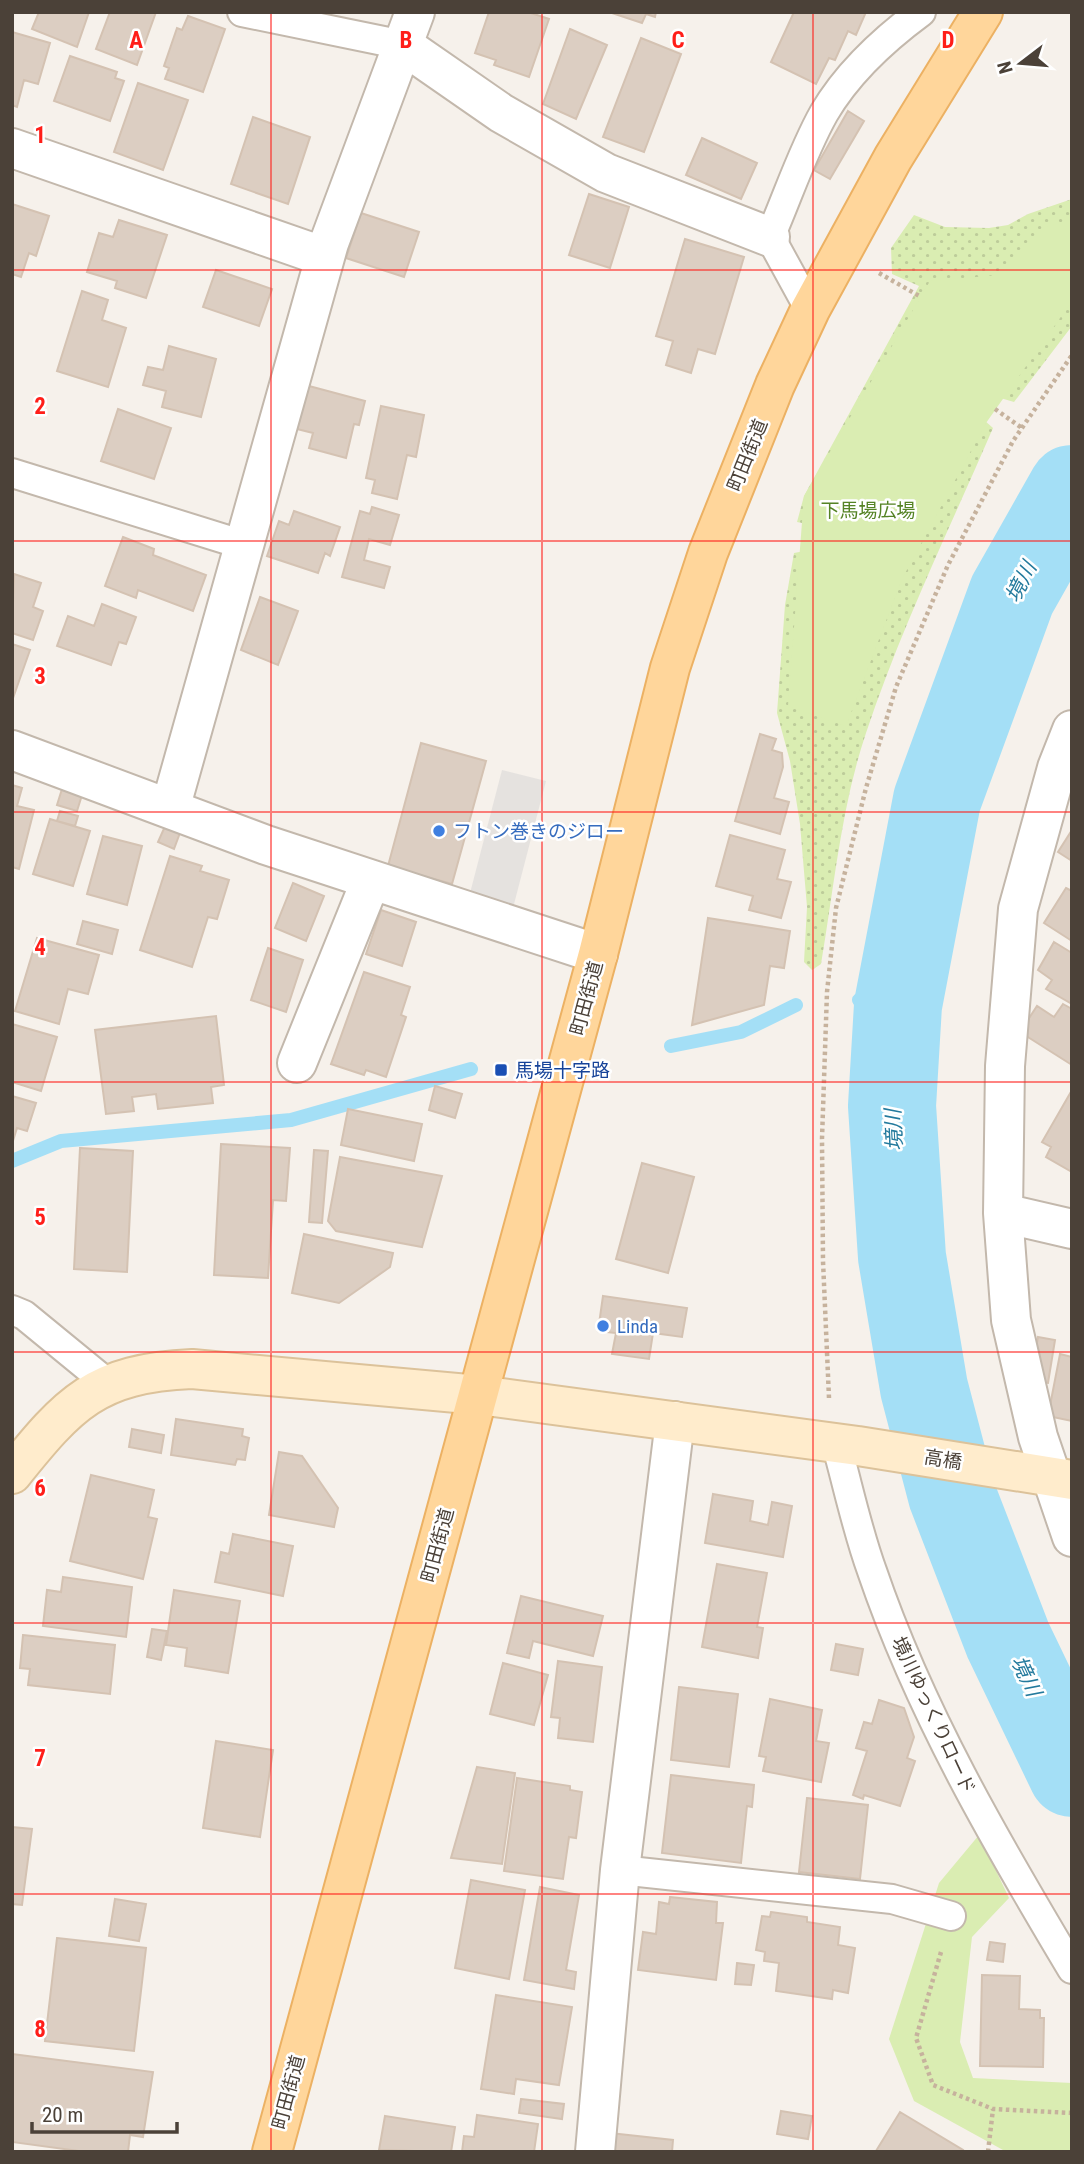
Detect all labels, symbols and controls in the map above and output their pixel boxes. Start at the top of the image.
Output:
text: A [129,27,143,54]
text: B [400,27,412,54]
text: C [671,27,685,54]
text: D [942,27,955,54]
north arrow [986,28,1056,98]
text: N [992,59,1018,76]
text: 1 [34,122,46,149]
text: 2 [34,393,46,420]
street label: 町田街道 [723,416,772,495]
park label: 下馬場広場 [820,499,916,522]
water label: 境川 [1001,556,1042,606]
text: 3 [34,663,46,690]
place label: フトン巻きのジロー [453,820,624,843]
marker: フトン巻きのジロー [431,823,447,839]
text: 4 [34,934,46,961]
street label: 町田街道 [566,958,607,1038]
place label: 馬場十字路 [515,1059,610,1082]
marker: 馬場十字路 [493,1062,509,1078]
water label: 境川 [881,1106,907,1152]
text: 5 [34,1204,46,1231]
place label: Linda [617,1315,658,1338]
marker: Linda [595,1318,611,1334]
street label: 高橋 [922,1445,963,1474]
text: 6 [34,1475,46,1502]
street label: 町田街道 [417,1505,458,1585]
street label: 境川ゆっくりロード [887,1633,980,1798]
water label: 境川 [1006,1652,1047,1702]
text: 7 [34,1745,46,1772]
text: 8 [34,2016,46,2043]
street label: 町田街道 [268,2052,309,2132]
scale bar [32,2090,177,2134]
text: 20 m [42,2103,83,2127]

